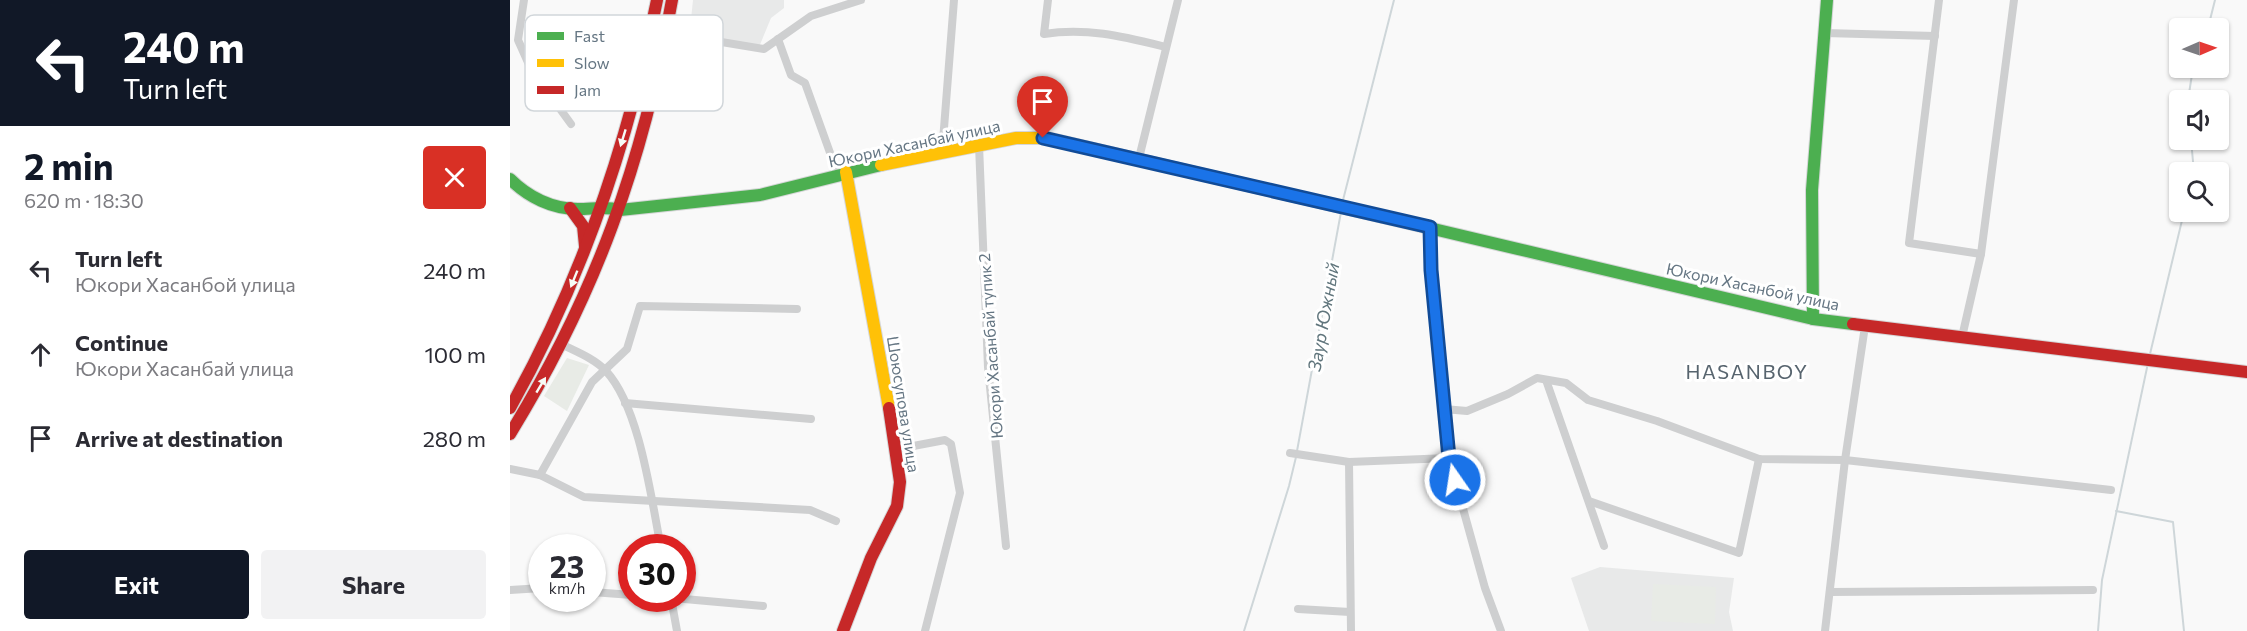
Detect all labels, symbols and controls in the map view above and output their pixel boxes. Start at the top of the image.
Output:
legend [525,15,723,111]
north arrow [2169,18,2229,78]
map controls [2169,18,2229,222]
text: 240 m [123,20,245,72]
icon: left [24,24,102,102]
text: Fast [574,26,605,45]
text: Slow [574,53,610,72]
text: Turn left [123,72,227,105]
pin [1017,76,1068,138]
text: Jam [574,80,601,99]
icon: arrive [1026,85,1059,118]
button: sound [2169,90,2229,150]
street label: Юкори Хасанбай улица [826,115,1002,171]
one-way arrow [618,129,628,147]
text: 2 min [24,143,114,187]
button: close [423,146,486,209]
button: search [2169,162,2229,222]
text: 620 m · 18:30 [24,188,144,212]
text: Turn left [75,245,162,272]
street label: Юкори Хасанбай тупик 2 [974,252,1006,439]
icon: left [24,254,57,287]
text: 240 m [423,257,486,284]
street label: Юкори Хасанбой улица [1665,258,1841,314]
water label: Заур Южный [1303,260,1343,373]
one-way arrow [569,270,578,288]
text: Юкори Хасанбой улица [75,272,296,296]
text: Continue [75,329,168,356]
street label: Шоюсупова улица [884,334,924,474]
icon: ahead [24,338,57,371]
text: 100 m [424,341,486,368]
text: Юкори Хасанбай улица [75,356,294,380]
district label: HASANBOY [1686,359,1808,383]
one-way arrow [535,377,546,393]
icon: arrive [24,422,57,455]
text: Arrive at destination [75,425,283,452]
text: 280 m [423,425,486,452]
position arrow [1423,448,1487,512]
speed limit sign: 30 [618,534,696,612]
text: 23 [550,547,584,584]
button: Exit [24,550,249,619]
button: Share [261,550,486,619]
text: km/h [549,579,585,597]

